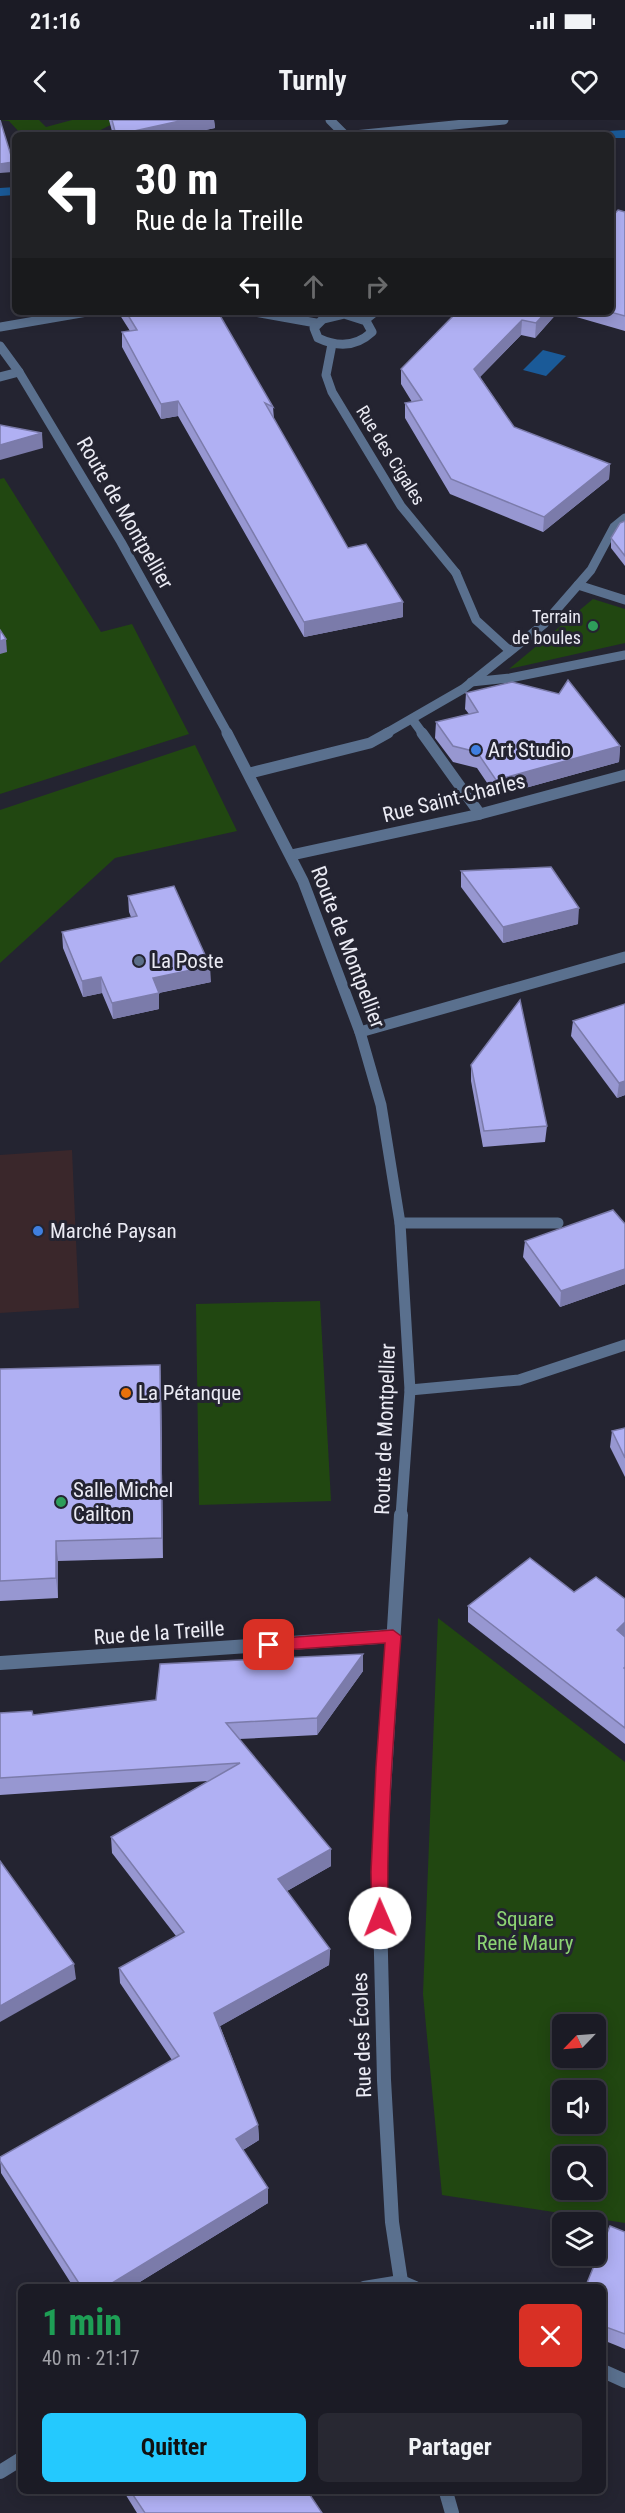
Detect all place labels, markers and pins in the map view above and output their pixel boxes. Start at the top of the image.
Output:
place label: Terrain de boules [512,606,581,648]
marker: Terrain de boules [586,619,600,633]
place label: Art Studio [488,738,571,762]
marker: Art Studio [469,743,483,757]
place label: La Poste [151,949,224,973]
marker: La Poste [132,954,146,968]
place label: Marché Paysan [50,1219,177,1243]
marker: Marché Paysan [31,1224,45,1238]
place label: La Pétanque [138,1381,241,1405]
marker: La Pétanque [119,1386,133,1400]
place label: Salle Michel Cailton [73,1478,173,1526]
marker: Salle Michel Cailton [54,1495,68,1509]
pin [243,1619,294,1670]

